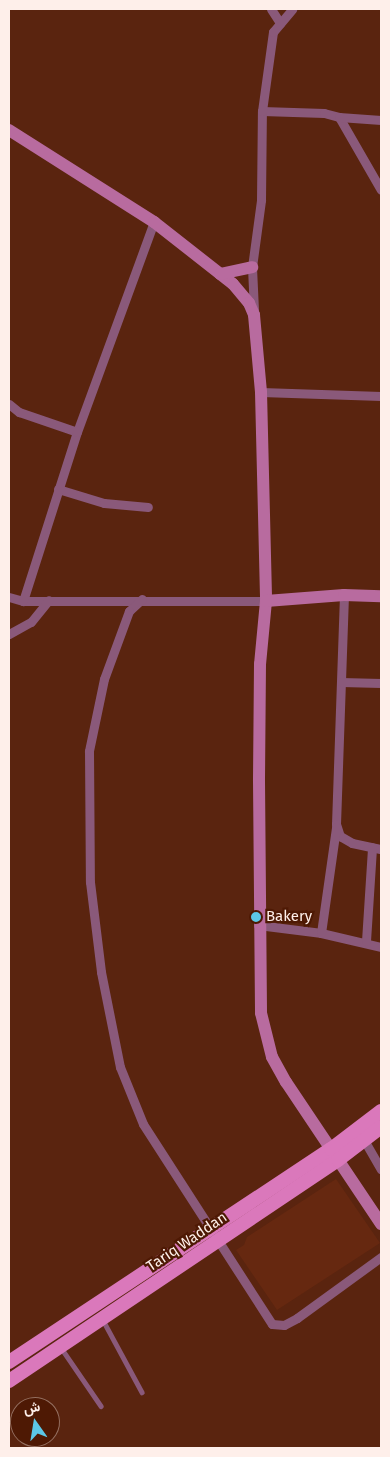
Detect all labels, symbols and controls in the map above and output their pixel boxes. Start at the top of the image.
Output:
place label: Bakery [266,908,312,926]
marker: Bakery [250,911,262,923]
street label: Tariq Waddan [143,1209,231,1275]
north arrow [10,1397,60,1447]
text: ش [22,1398,42,1418]

